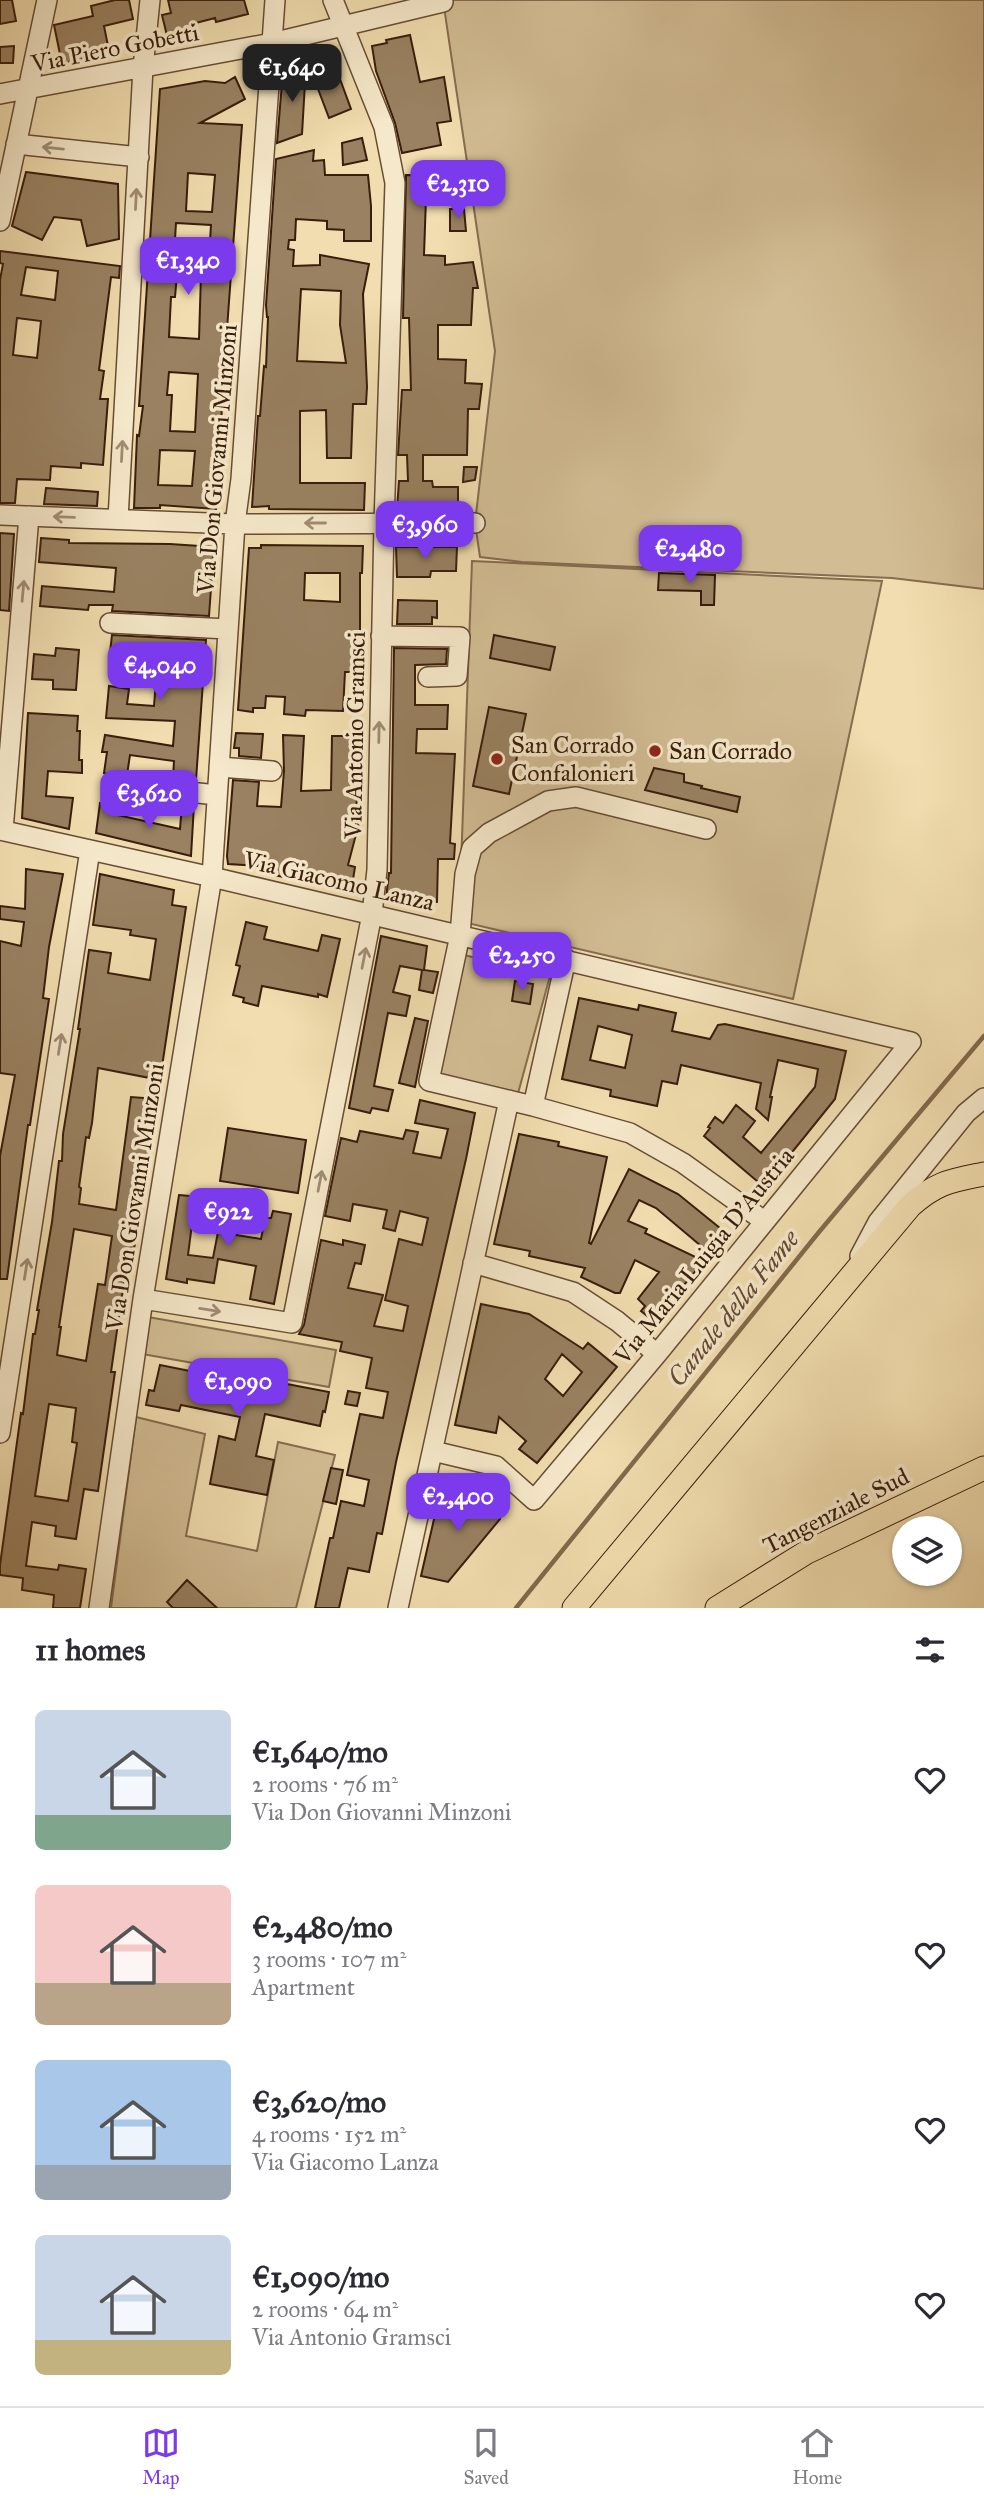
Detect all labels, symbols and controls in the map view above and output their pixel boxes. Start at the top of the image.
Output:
street label: Via Piero Gobetti [28,17,202,79]
pin: €1,640 [235,44,349,104]
text: €1,640 [259,53,325,81]
one-way arrow [42,141,65,154]
pin: €2,310 [401,160,515,220]
text: €2,310 [426,169,490,197]
one-way arrow [130,189,143,211]
pin: €1,340 [131,238,245,297]
text: €1,340 [156,246,220,274]
street label: Via Don Giovanni Minzoni [190,322,244,596]
one-way arrow [115,440,128,463]
pin: €3,960 [368,502,482,561]
one-way arrow [52,510,75,524]
text: €3,960 [392,510,458,538]
one-way arrow [304,516,327,530]
pin: €2,480 [633,526,747,585]
text: €2,480 [655,534,725,562]
one-way arrow [17,580,30,603]
street label: Via Antonio Gramsci [338,631,372,840]
pin: €4,040 [103,642,217,702]
text: €4,040 [124,651,196,679]
one-way arrow [373,721,386,744]
place label: San Corrado Confalonieri [511,730,635,788]
place label: San Corrado [669,736,792,766]
marker: San Corrado [647,743,663,759]
marker: San Corrado Confalonieri [489,751,505,767]
pin: €3,620 [92,770,206,830]
text: €3,620 [116,779,182,807]
street label: Via Giacomo Lanza [240,844,438,918]
pin: €2,250 [465,932,579,992]
text: €2,250 [489,941,555,969]
one-way arrow [357,947,371,970]
one-way arrow [54,1033,67,1056]
street label: Via Don Giovanni Minzoni [99,1061,171,1334]
street label: Via Maria Luigia D'Austria [607,1141,801,1371]
one-way arrow [313,1170,327,1193]
pin: €922 [187,1188,269,1248]
text: €922 [204,1197,252,1225]
water label: Canale della Fame [660,1222,807,1393]
one-way arrow [19,1258,32,1281]
one-way arrow [198,1304,221,1317]
pin: €1,090 [181,1358,295,1418]
text: €1,090 [204,1367,272,1395]
street label: Tangenziale Sud [758,1461,914,1561]
pin: €2,400 [401,1474,515,1533]
text: €2,400 [422,1482,494,1510]
map controls [892,1516,962,1586]
button: layers [892,1516,962,1586]
icon: filters [911,1631,949,1669]
text: 11 homes [35,1632,146,1668]
text: €1,640/mo [252,1734,388,1770]
icon: home [91,1738,175,1822]
icon: heart [911,1761,949,1799]
text: 2 rooms · 76 m² [252,1770,398,1798]
text: Via Don Giovanni Minzoni [252,1798,511,1826]
text: €2,480/mo [252,1909,393,1945]
icon: home [91,1913,175,1997]
icon: heart [911,1936,949,1974]
text: 3 rooms · 107 m² [252,1945,406,1973]
text: Apartment [252,1973,355,2001]
text: €3,620/mo [252,2084,386,2120]
icon: home [91,2088,175,2172]
icon: heart [911,2111,949,2149]
text: 4 rooms · 152 m² [252,2120,406,2148]
text: Via Giacomo Lanza [252,2148,439,2176]
text: €1,090/mo [252,2259,389,2295]
icon: home [91,2263,175,2347]
icon: heart [911,2286,949,2324]
text: 2 rooms · 64 m² [252,2295,398,2323]
text: Via Antonio Gramsci [252,2323,451,2351]
tab: Map [142,2424,180,2489]
tab: Saved [464,2424,509,2489]
tab: Home [792,2424,842,2489]

